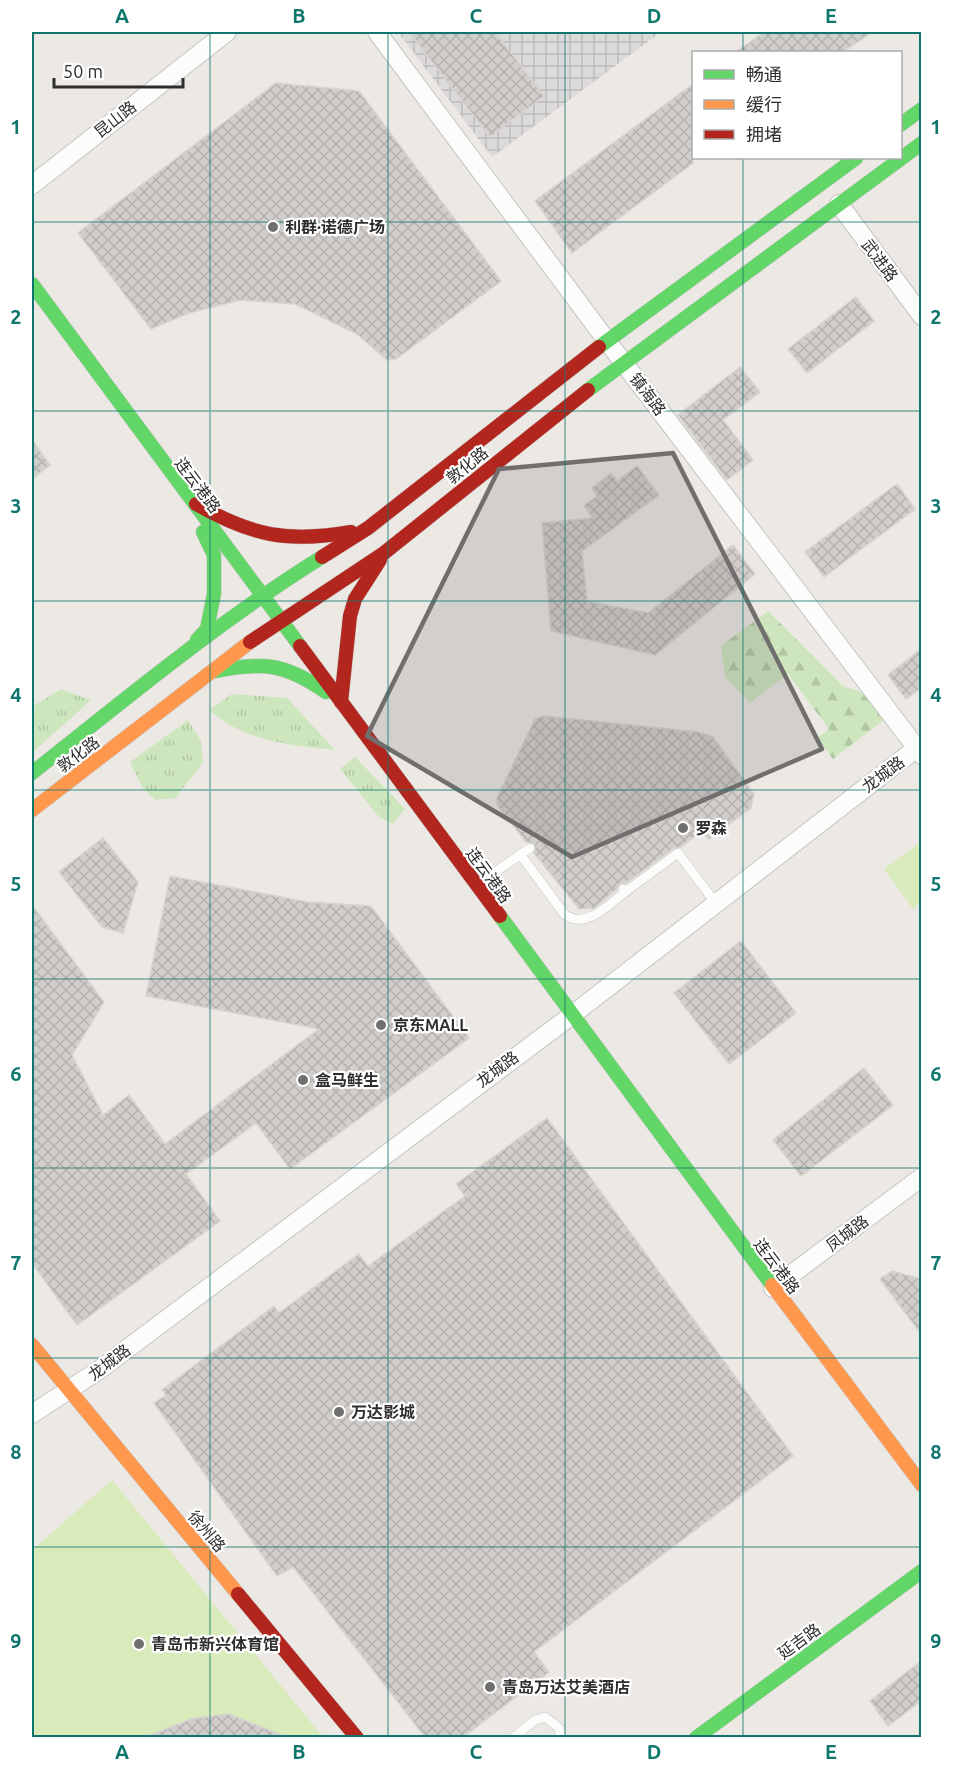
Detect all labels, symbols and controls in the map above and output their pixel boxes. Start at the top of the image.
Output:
text: A [115,4,129,27]
text: B [292,4,306,27]
text: C [470,4,483,27]
text: D [647,4,661,27]
text: E [825,4,837,27]
scale bar [54,51,183,89]
legend [692,51,902,159]
text: 50 m [63,61,103,81]
text: 畅通 [746,64,782,84]
text: 缓行 [746,94,782,114]
street label: 昆山路 [91,97,139,141]
text: 1 [10,115,22,138]
text: 1 [930,115,942,138]
text: 拥堵 [746,124,782,144]
place label: 利群·诺德广场 [285,218,385,236]
marker: 利群·诺德广场 [266,220,280,234]
street label: 武进路 [858,235,902,285]
text: 2 [10,305,22,328]
text: 2 [930,305,942,328]
street label: 镇海路 [626,369,670,419]
street label: 敦化路 [443,443,491,487]
street label: 连云港路 [172,454,224,516]
text: 3 [10,494,22,517]
text: 3 [930,494,942,517]
text: 4 [10,683,22,706]
text: 4 [930,683,942,706]
street label: 敦化路 [53,732,103,776]
street label: 龙城路 [858,752,908,796]
place label: 罗森 [695,819,727,837]
marker: 罗森 [676,821,690,835]
street label: 连云港路 [463,844,515,906]
text: 5 [10,872,22,895]
text: 5 [930,872,942,895]
place label: 京东MALL [393,1016,468,1034]
marker: 京东MALL [374,1018,388,1032]
street label: 龙城路 [472,1047,522,1091]
text: 6 [10,1062,22,1085]
text: 6 [930,1062,942,1085]
place label: 盒马鲜生 [315,1071,379,1089]
marker: 盒马鲜生 [296,1073,310,1087]
street label: 凤城路 [822,1211,872,1255]
street label: 连云港路 [751,1235,803,1297]
text: 7 [10,1251,22,1274]
text: 7 [930,1251,942,1274]
street label: 龙城路 [84,1340,134,1384]
place label: 万达影城 [351,1403,415,1421]
marker: 万达影城 [332,1405,346,1419]
text: 8 [10,1440,22,1463]
text: 8 [930,1440,942,1463]
street label: 徐州路 [185,1507,229,1555]
street label: 延吉路 [774,1620,824,1662]
text: 9 [10,1629,22,1652]
text: 9 [930,1629,942,1652]
place label: 青岛市新兴体育馆 [151,1635,279,1653]
marker: 青岛市新兴体育馆 [132,1637,146,1651]
place label: 青岛万达艾美酒店 [502,1678,630,1696]
marker: 青岛万达艾美酒店 [483,1680,497,1694]
text: A [115,1740,129,1763]
text: B [292,1740,306,1763]
text: C [470,1740,483,1763]
text: D [647,1740,661,1763]
text: E [825,1740,837,1763]

